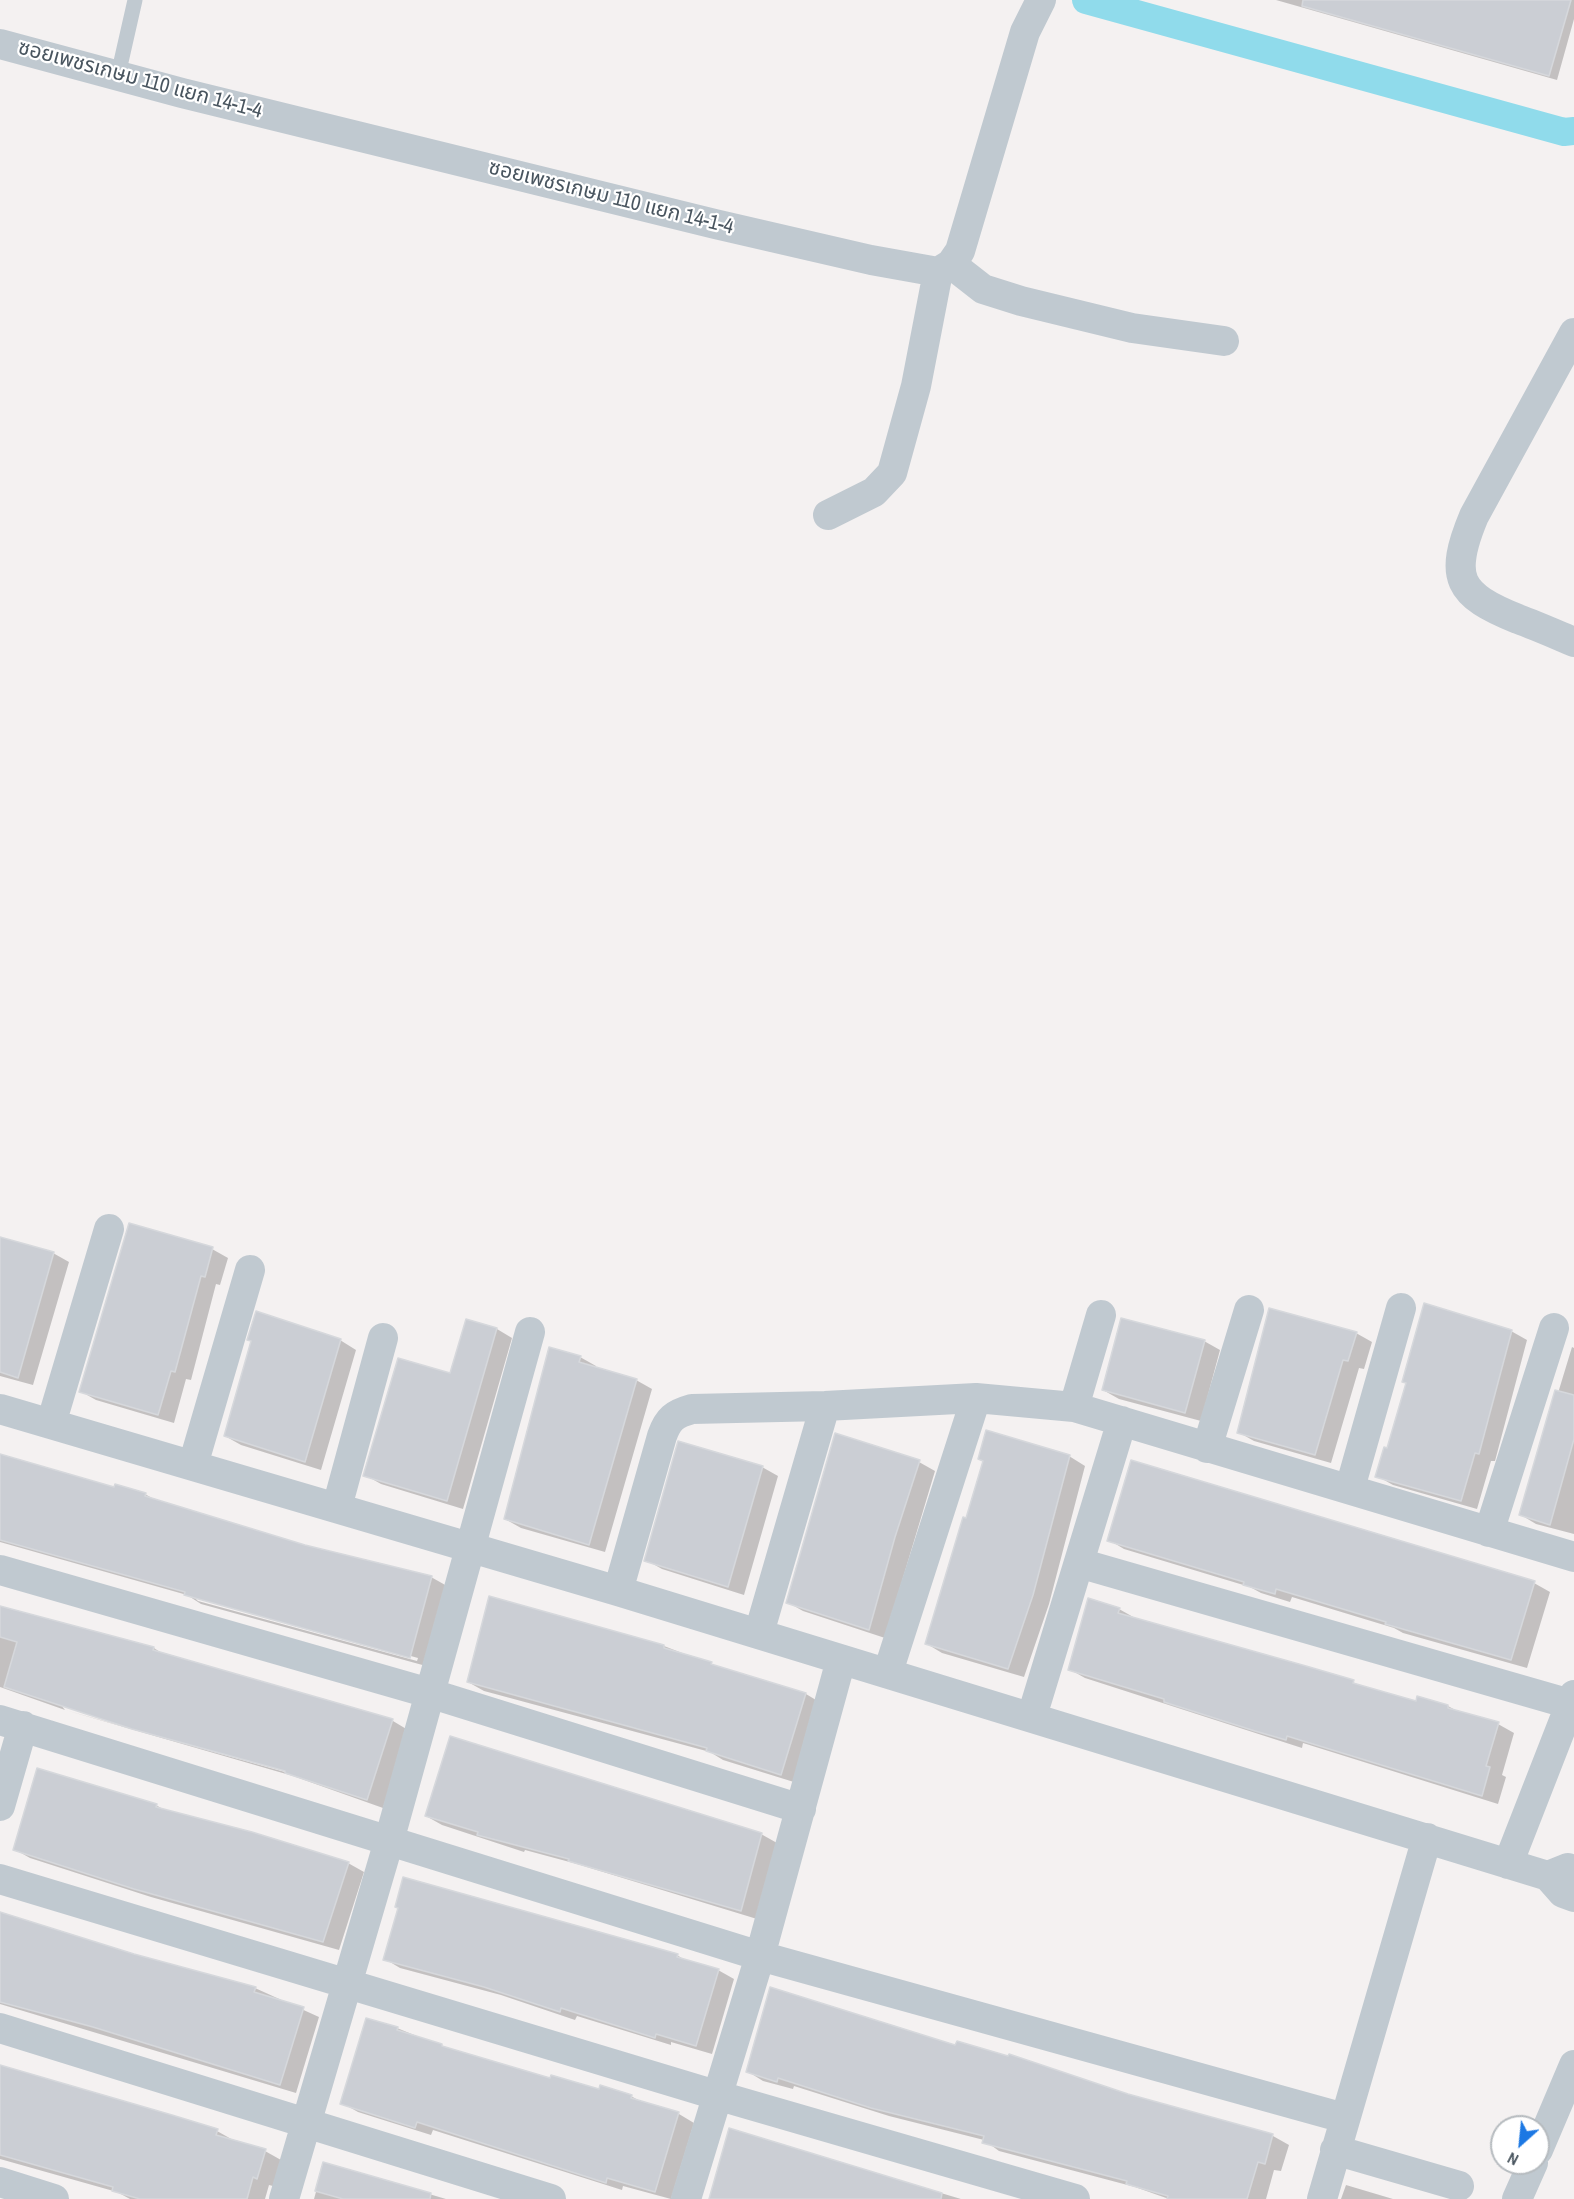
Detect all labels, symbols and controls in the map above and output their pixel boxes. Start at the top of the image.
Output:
street label: ซอยเพชรเกษม 110 แยก 14-1-4 [15,35,265,125]
street label: ซอยเพชรเกษม 110 แยก 14-1-4 [486,155,736,241]
north arrow [1490,2115,1550,2175]
text: N [1504,2147,1522,2171]

